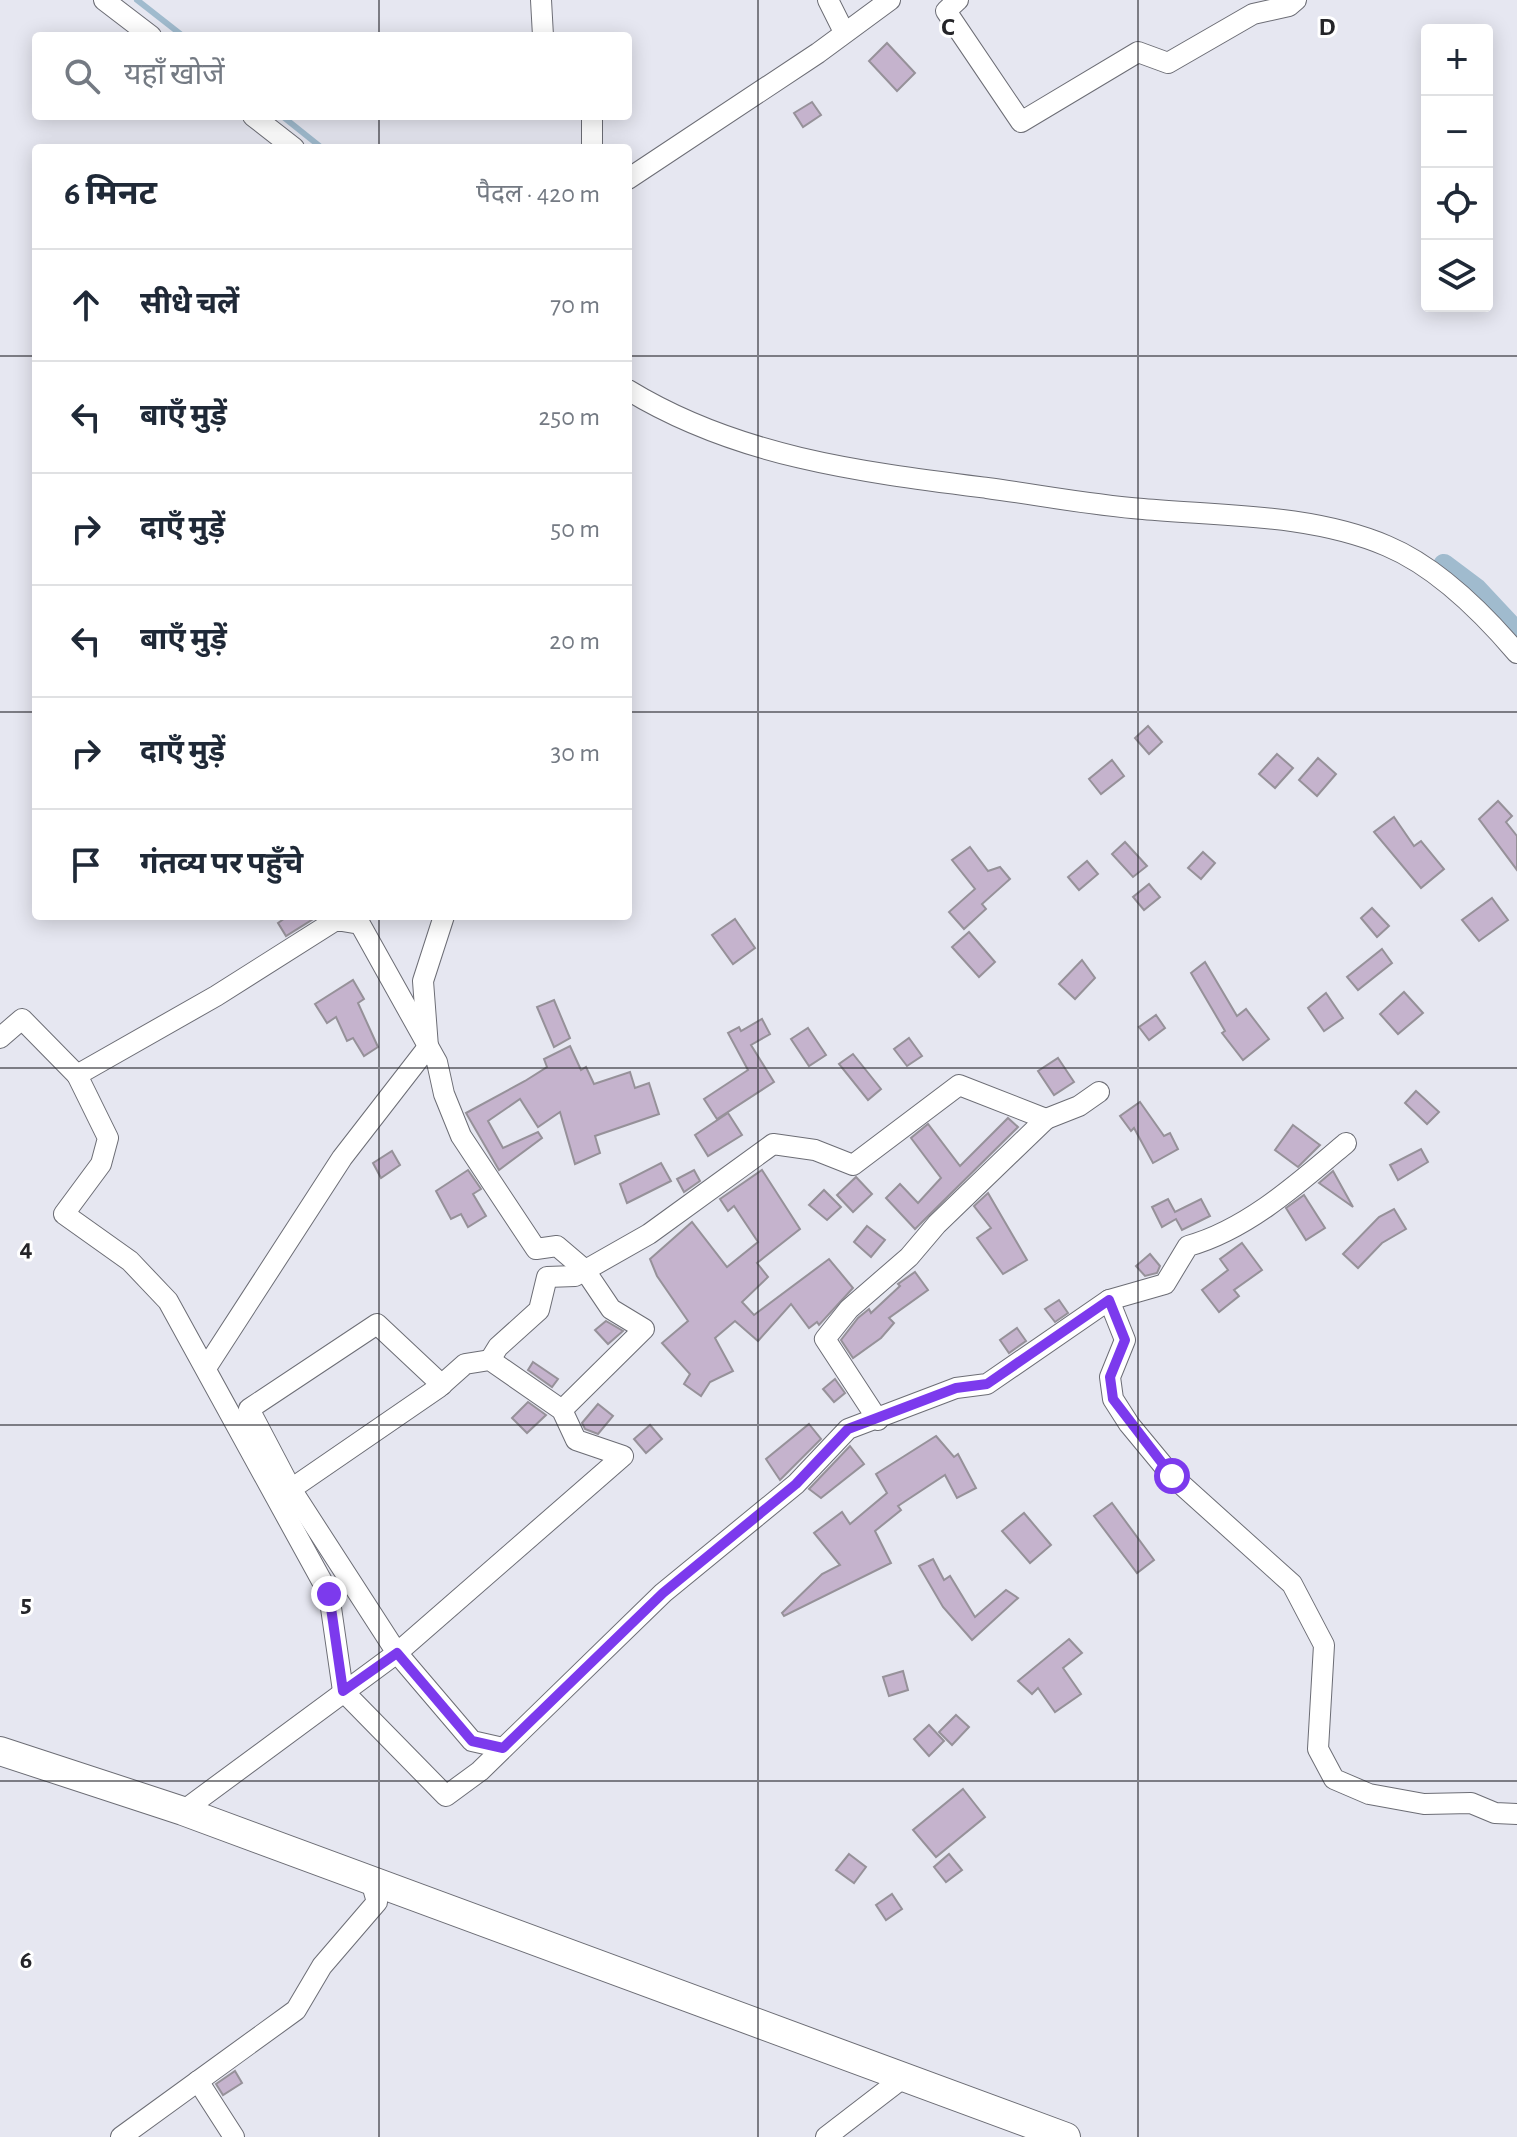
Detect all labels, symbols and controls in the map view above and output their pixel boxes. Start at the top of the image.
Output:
text: C [941,14,955,40]
text: D [1318,14,1336,40]
map controls [1421,24,1493,312]
button: + [1421,24,1493,96]
search box [32,32,632,120]
icon: search [60,54,104,98]
text: यहाँ खोजें [124,60,225,90]
button: − [1421,96,1493,168]
button: locate [1421,168,1493,240]
text: 6 मिनट [64,177,157,211]
text: पैदल · 420 m [476,181,600,207]
button: layers [1421,240,1493,312]
icon: ahead [64,283,108,327]
text: सीधे चलें [140,289,239,319]
text: 70 m [550,292,600,318]
icon: left [64,395,108,439]
text: बाएँ मुड़ें [140,401,227,431]
text: 250 m [538,404,600,430]
icon: right [64,507,108,551]
text: दाएँ मुड़ें [140,513,225,543]
text: 50 m [550,516,600,542]
icon: left [64,619,108,663]
text: बाएँ मुड़ें [140,625,227,655]
text: 20 m [549,628,600,654]
icon: right [64,731,108,775]
text: दाएँ मुड़ें [140,737,225,767]
text: 30 m [550,740,600,766]
icon: arrive [64,843,108,887]
text: गंतव्य पर पहुँचे [140,849,303,879]
text: 4 [19,1235,33,1261]
route start [1154,1458,1190,1494]
route end [311,1576,347,1612]
text: 5 [20,1591,32,1617]
text: 6 [20,1947,32,1973]

